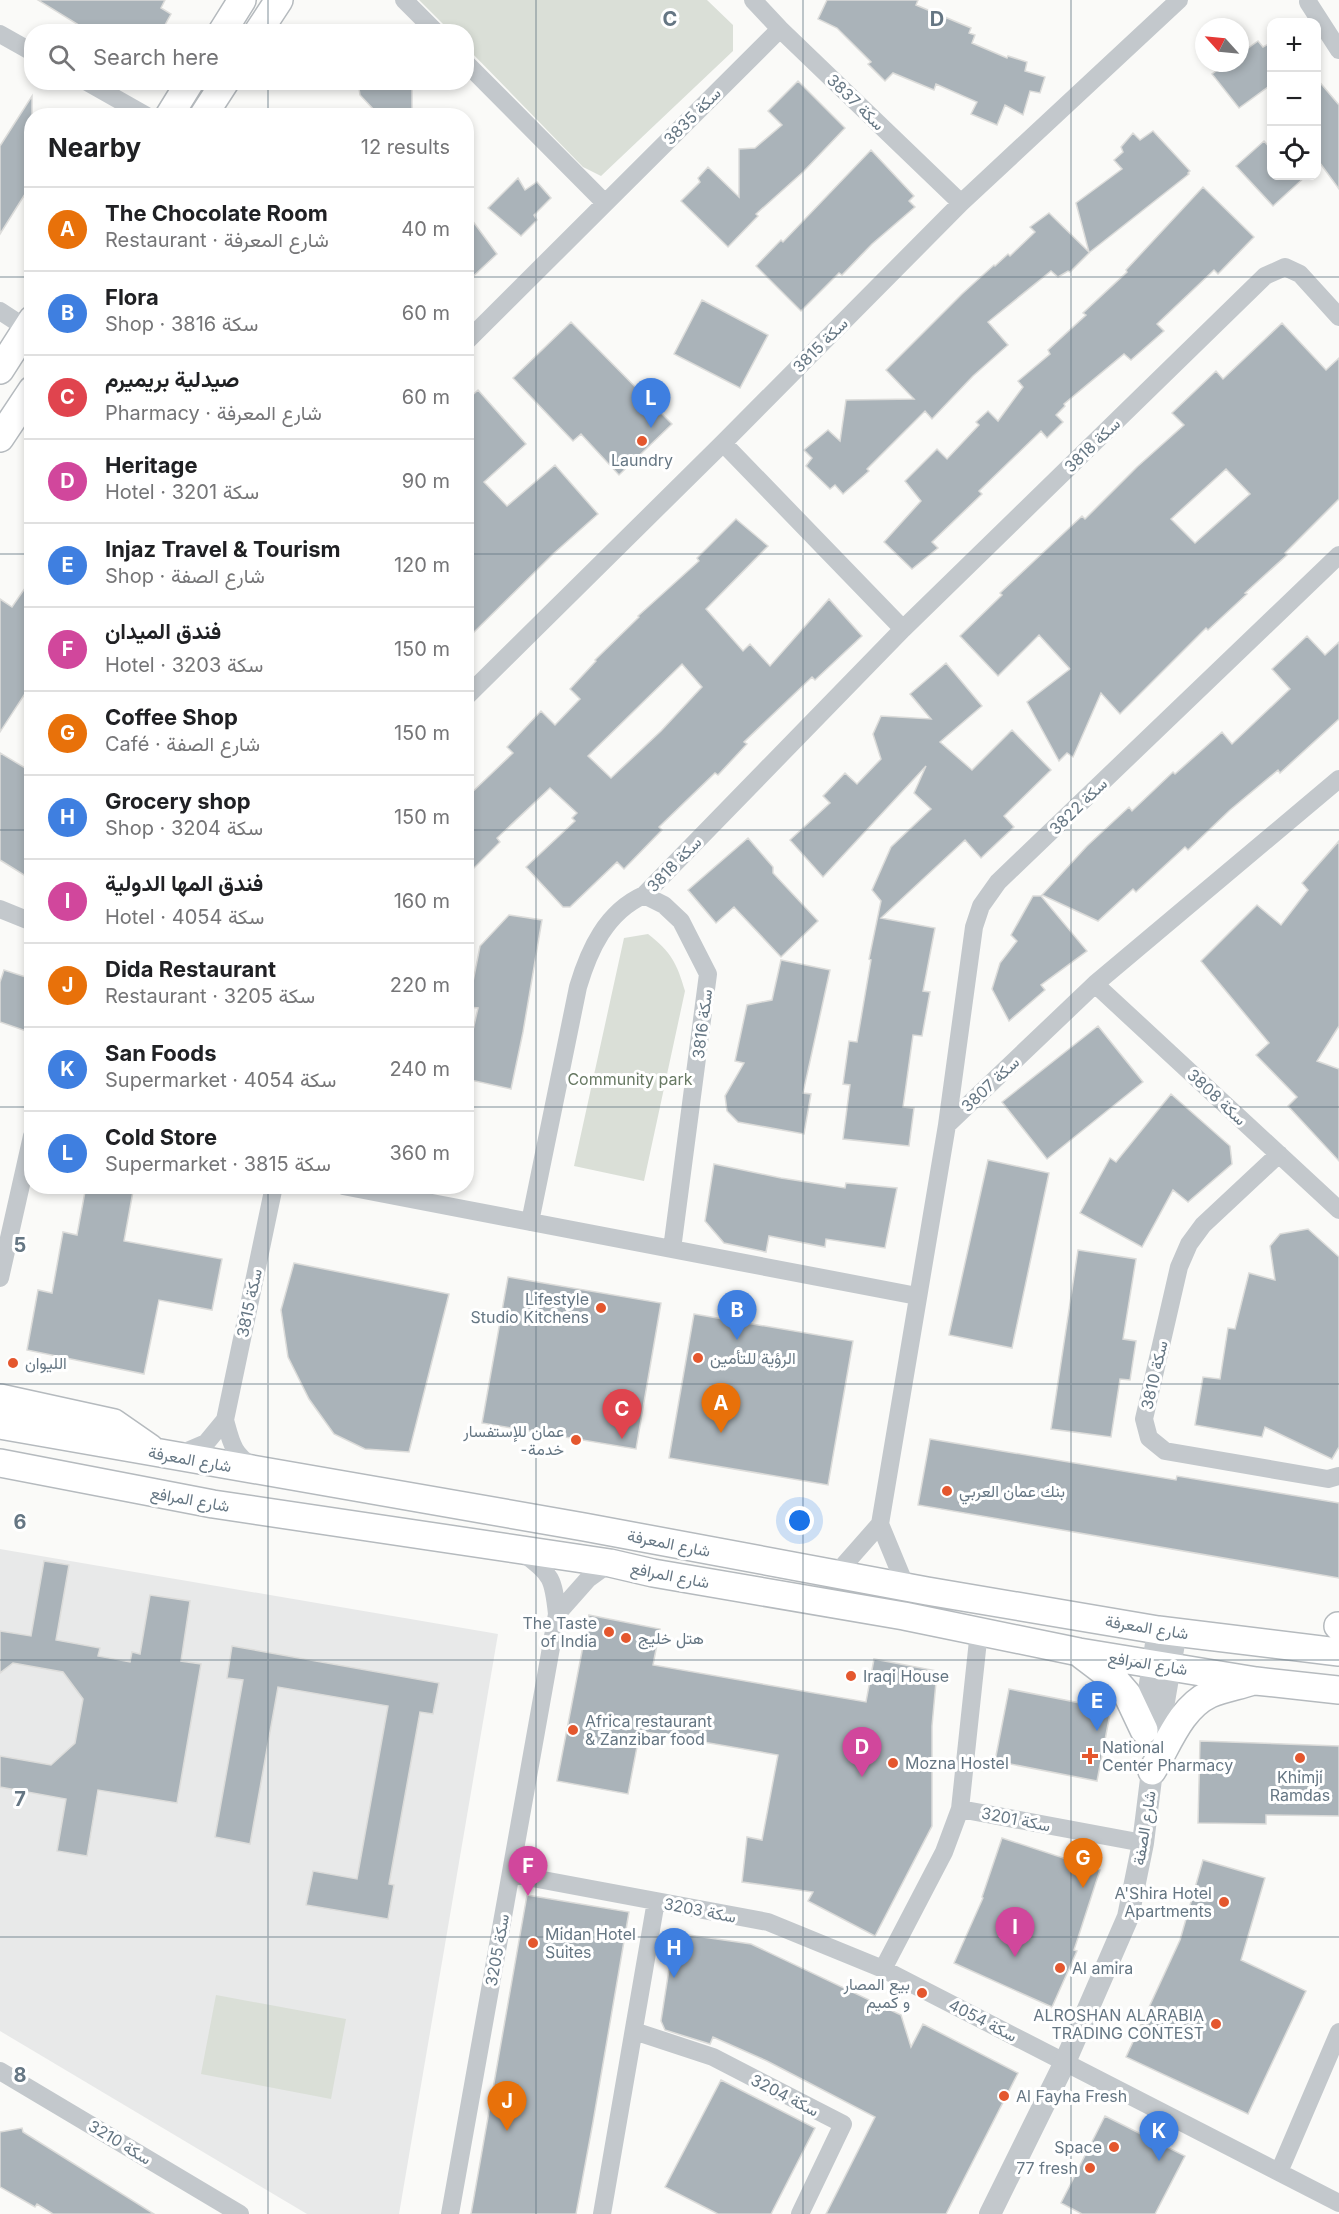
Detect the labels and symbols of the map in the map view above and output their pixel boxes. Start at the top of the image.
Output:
text: C [663,7,677,31]
text: D [930,7,944,31]
north arrow [1195,18,1249,72]
street label: سكة 3837 [823,70,889,134]
street label: سكة 3835 [659,83,725,149]
street label: سكة 3815 [788,313,852,377]
pin: L [632,378,670,428]
street label: سكة 3818 [1060,414,1124,476]
marker: Laundry [635,434,649,448]
place label: Laundry [611,450,673,470]
street label: سكة 3822 [1045,773,1111,839]
street label: سكة 3818 [643,832,705,896]
street label: سكة 3816 [688,988,716,1060]
street label: سكة 3807 [957,1052,1023,1116]
street label: سكة 3808 [1183,1065,1251,1129]
park label: Community park [567,1069,693,1089]
text: 5 [14,1233,26,1257]
street label: سكة 3815 [232,1267,266,1339]
place label: Lifestyle Studio Kitchens [470,1289,589,1327]
pin: B [718,1290,756,1340]
marker: Lifestyle Studio Kitchens [594,1301,608,1315]
street label: سكة 3810 [1136,1339,1172,1411]
place label: الرؤية للتأمين [710,1348,796,1369]
marker: الرؤية للتأمين [691,1351,705,1365]
place label: الليوان [25,1353,67,1374]
marker: الليوان [6,1356,20,1370]
pin: A [702,1384,740,1433]
pin: C [602,1390,642,1439]
place label: عمان للإستفسار -خدمة [462,1421,564,1459]
marker: عمان للإستفسار -خدمة [569,1433,583,1447]
street label: شارع المعرفة [147,1442,233,1478]
place label: بنك عمان العربي [959,1481,1065,1505]
street label: شارع المرافع [149,1482,231,1518]
marker: بنك عمان العربي [940,1484,954,1498]
your location [785,1506,814,1535]
text: 6 [14,1510,27,1534]
street label: شارع المعرفة [625,1525,712,1563]
street label: شارع المرافع [628,1558,711,1594]
street label: شارع المعرفة [1104,1611,1190,1645]
place label: The Taste of India [522,1613,597,1651]
marker: The Taste of India [602,1625,616,1639]
place label: هتل خلیج [638,1628,704,1650]
marker: هتل خلیج [619,1631,633,1645]
street label: شارع المرافع [1107,1647,1189,1681]
place label: Iraqi House [863,1666,949,1686]
marker: Iraqi House [844,1669,858,1683]
pin: E [1078,1682,1116,1731]
place label: Africa restaurant & Zanzibar food [585,1711,712,1749]
marker: Africa restaurant & Zanzibar food [566,1723,580,1737]
pin: D [842,1728,882,1777]
place label: National Center Pharmacy [1102,1737,1233,1775]
marker: National Center Pharmacy [1083,1749,1097,1763]
marker: Khimji Ramdas [1293,1751,1307,1765]
place label: Mozna Hostel [905,1753,1009,1773]
marker: Mozna Hostel [886,1756,900,1770]
place label: Khimji Ramdas [1270,1767,1330,1805]
text: 7 [14,1787,26,1811]
street label: شارع الصفة [1128,1789,1162,1867]
street label: سكة 3201 [980,1803,1052,1835]
pin: G [1064,1838,1102,1888]
pin: F [508,1846,548,1896]
place label: A'Shira Hotel Apartments [1115,1883,1212,1921]
street label: سكة 3203 [662,1893,738,1927]
marker: A'Shira Hotel Apartments [1217,1895,1231,1909]
pin: I [996,1908,1034,1957]
street label: سكة 3205 [481,1912,513,1988]
place label: Midan Hotel Suites [545,1924,636,1962]
pin: H [654,1928,694,1978]
marker: Midan Hotel Suites [526,1936,540,1950]
place label: Al amira [1072,1958,1133,1978]
marker: Al amira [1053,1961,1067,1975]
place label: بيع المصار و كميم [843,1974,910,2013]
marker: بيع المصار و كميم [915,1986,929,2000]
street label: سكة 4054 [945,1994,1021,2046]
place label: ALROSHAN ALARABIA TRADING CONTEST [1033,2005,1204,2043]
marker: ALROSHAN ALARABIA TRADING CONTEST [1209,2017,1223,2031]
text: 8 [13,2063,27,2087]
street label: سكة 3204 [748,2069,822,2121]
pin: J [488,2082,526,2131]
place label: Al Fayha Fresh [1016,2086,1127,2106]
marker: Al Fayha Fresh [997,2089,1011,2103]
pin: K [1140,2112,1178,2161]
street label: سكة 3210 [85,2115,155,2169]
place label: Space [1054,2137,1102,2157]
marker: Space [1107,2140,1121,2154]
place label: 77 fresh [1016,2158,1078,2178]
marker: 77 fresh [1083,2161,1097,2175]

